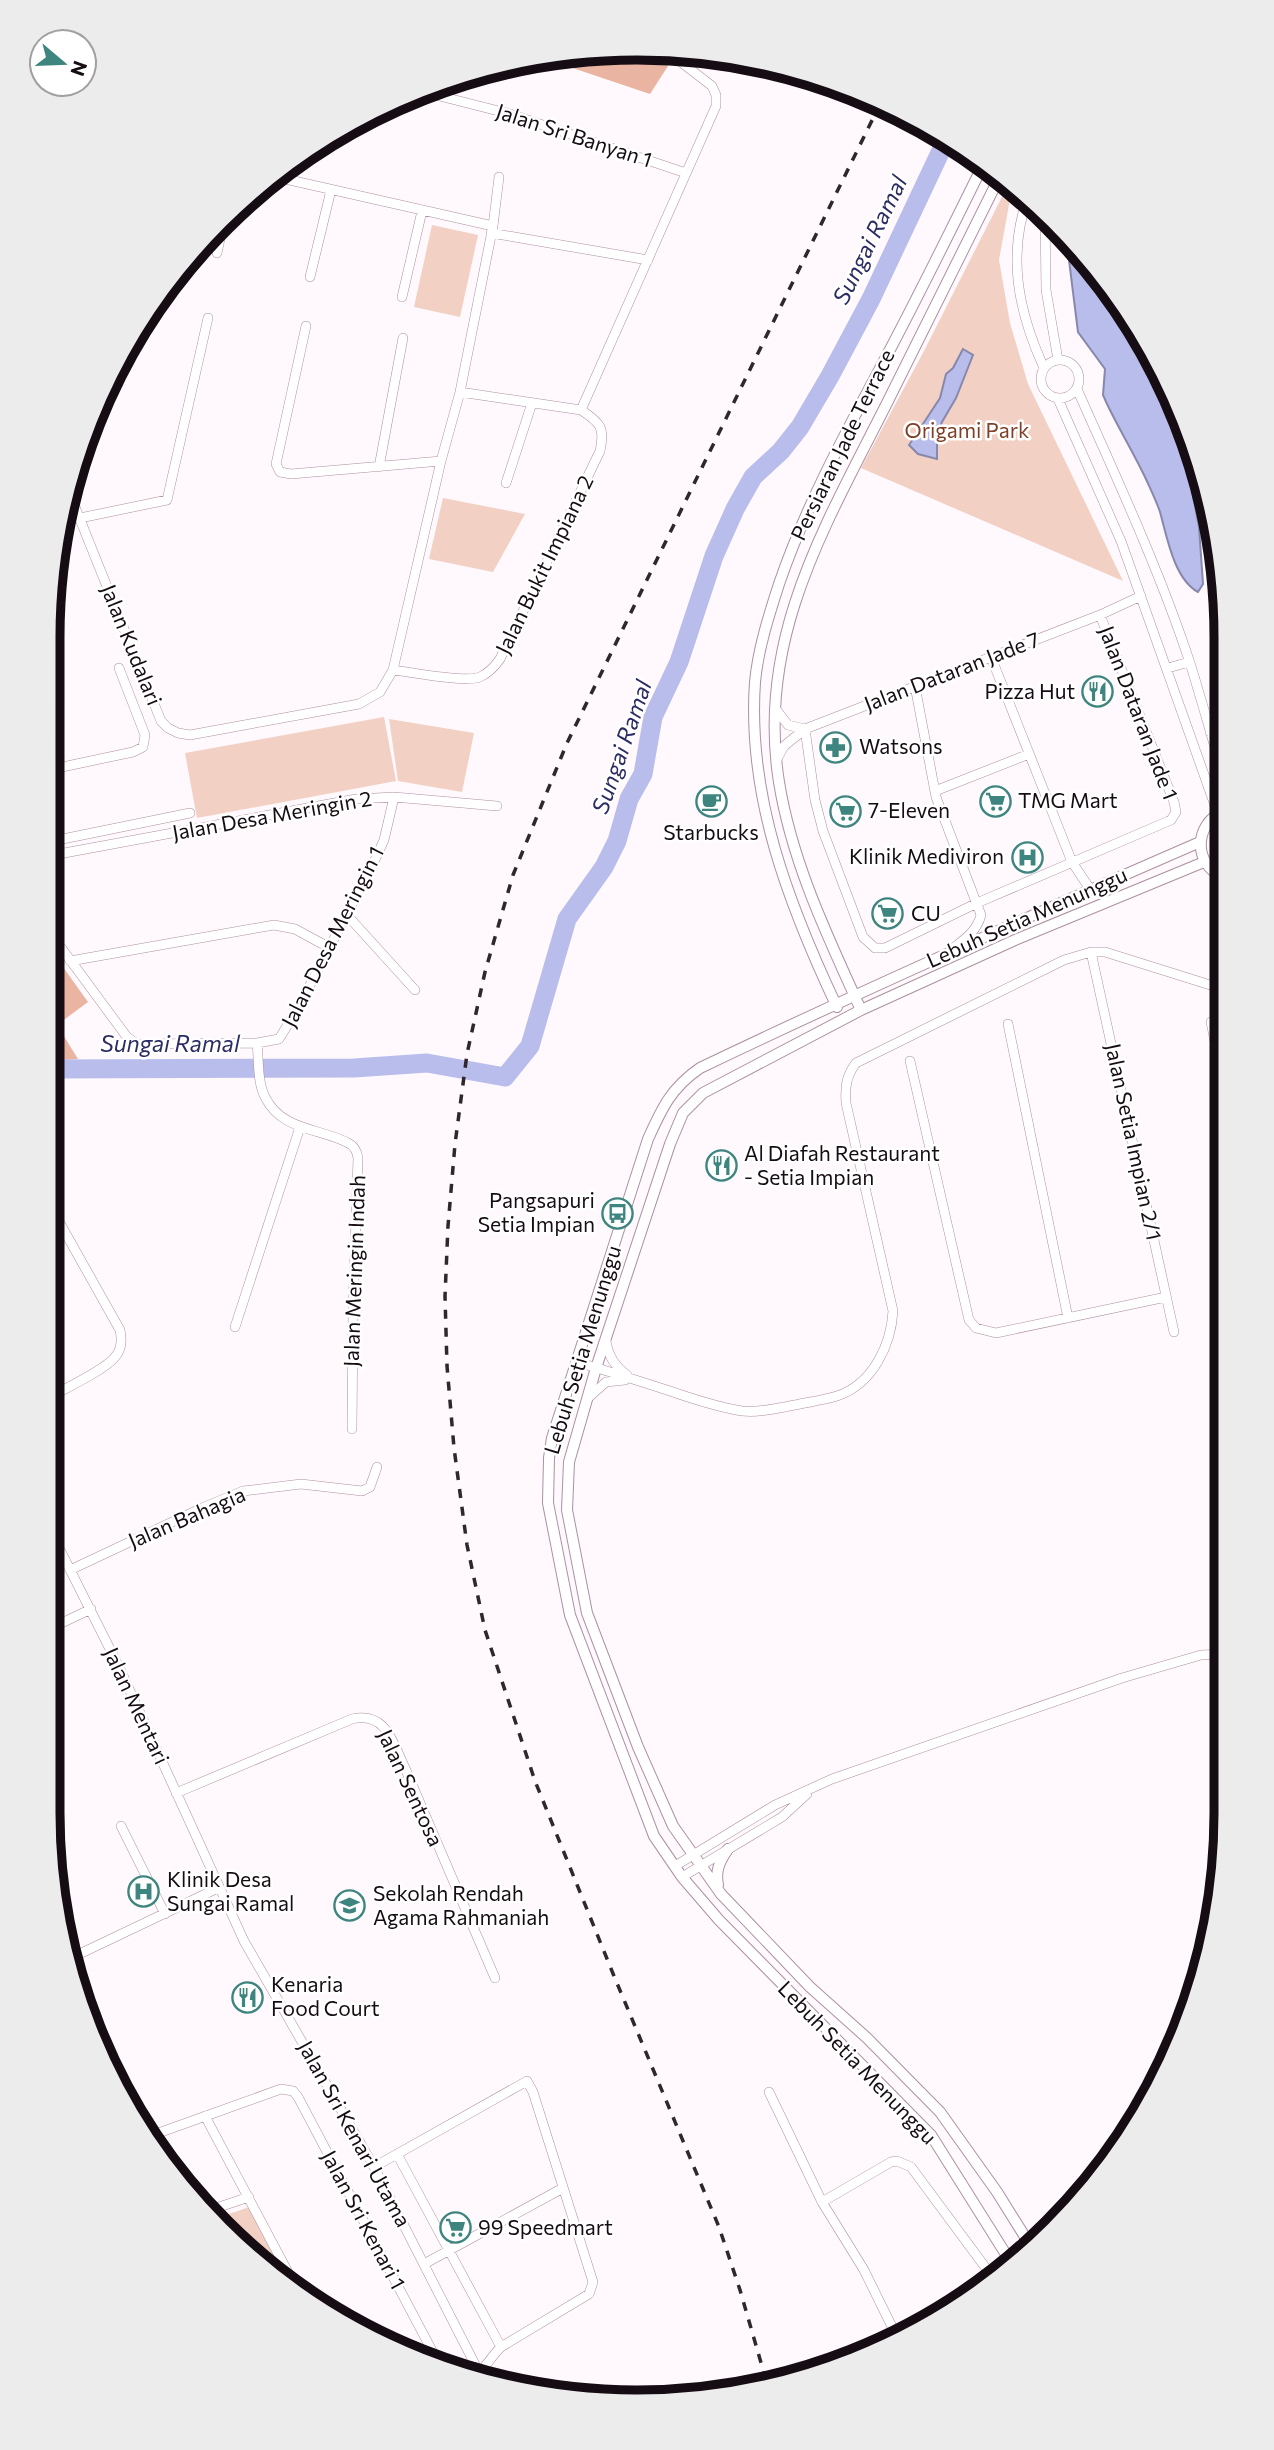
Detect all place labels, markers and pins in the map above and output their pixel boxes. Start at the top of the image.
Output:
restaurant icon: Pizza Hut [1081,675,1115,709]
place label: Pizza Hut [984,678,1075,703]
pharmacy icon: Watsons [819,730,853,764]
place label: Watsons [859,733,943,758]
cafe icon: Starbucks [694,784,728,818]
supermarket icon: TMG Mart [978,784,1012,818]
place label: TMG Mart [1018,787,1118,812]
supermarket icon: 7-Eleven [828,794,862,828]
place label: 7-Eleven [868,797,950,822]
place label: Starbucks [663,819,759,844]
hospital icon: Klinik Mediviron [1010,840,1044,874]
place label: Klinik Mediviron [849,843,1004,868]
supermarket icon: CU [871,897,905,931]
place label: CU [911,900,941,925]
place label: Al Diafah Restaurant - Setia Impian [744,1140,940,1189]
restaurant icon: Al Diafah Restaurant - Setia Impian [704,1149,738,1183]
place label: Pangsapuri Setia Impian [478,1187,595,1236]
bus stop icon: Pangsapuri Setia Impian [601,1196,635,1230]
place label: Klinik Desa Sungai Ramal [167,1866,294,1915]
hospital icon: Klinik Desa Sungai Ramal [127,1875,161,1909]
place label: Sekolah Rendah Agama Rahmaniah [373,1880,549,1929]
school or university icon: Sekolah Rendah Agama Rahmaniah [333,1889,367,1923]
place label: Kenaria Food Court [271,1971,380,2020]
restaurant icon: Kenaria Food Court [231,1980,265,2014]
supermarket icon: 99 Speedmart [438,2211,472,2245]
place label: 99 Speedmart [478,2214,613,2239]

